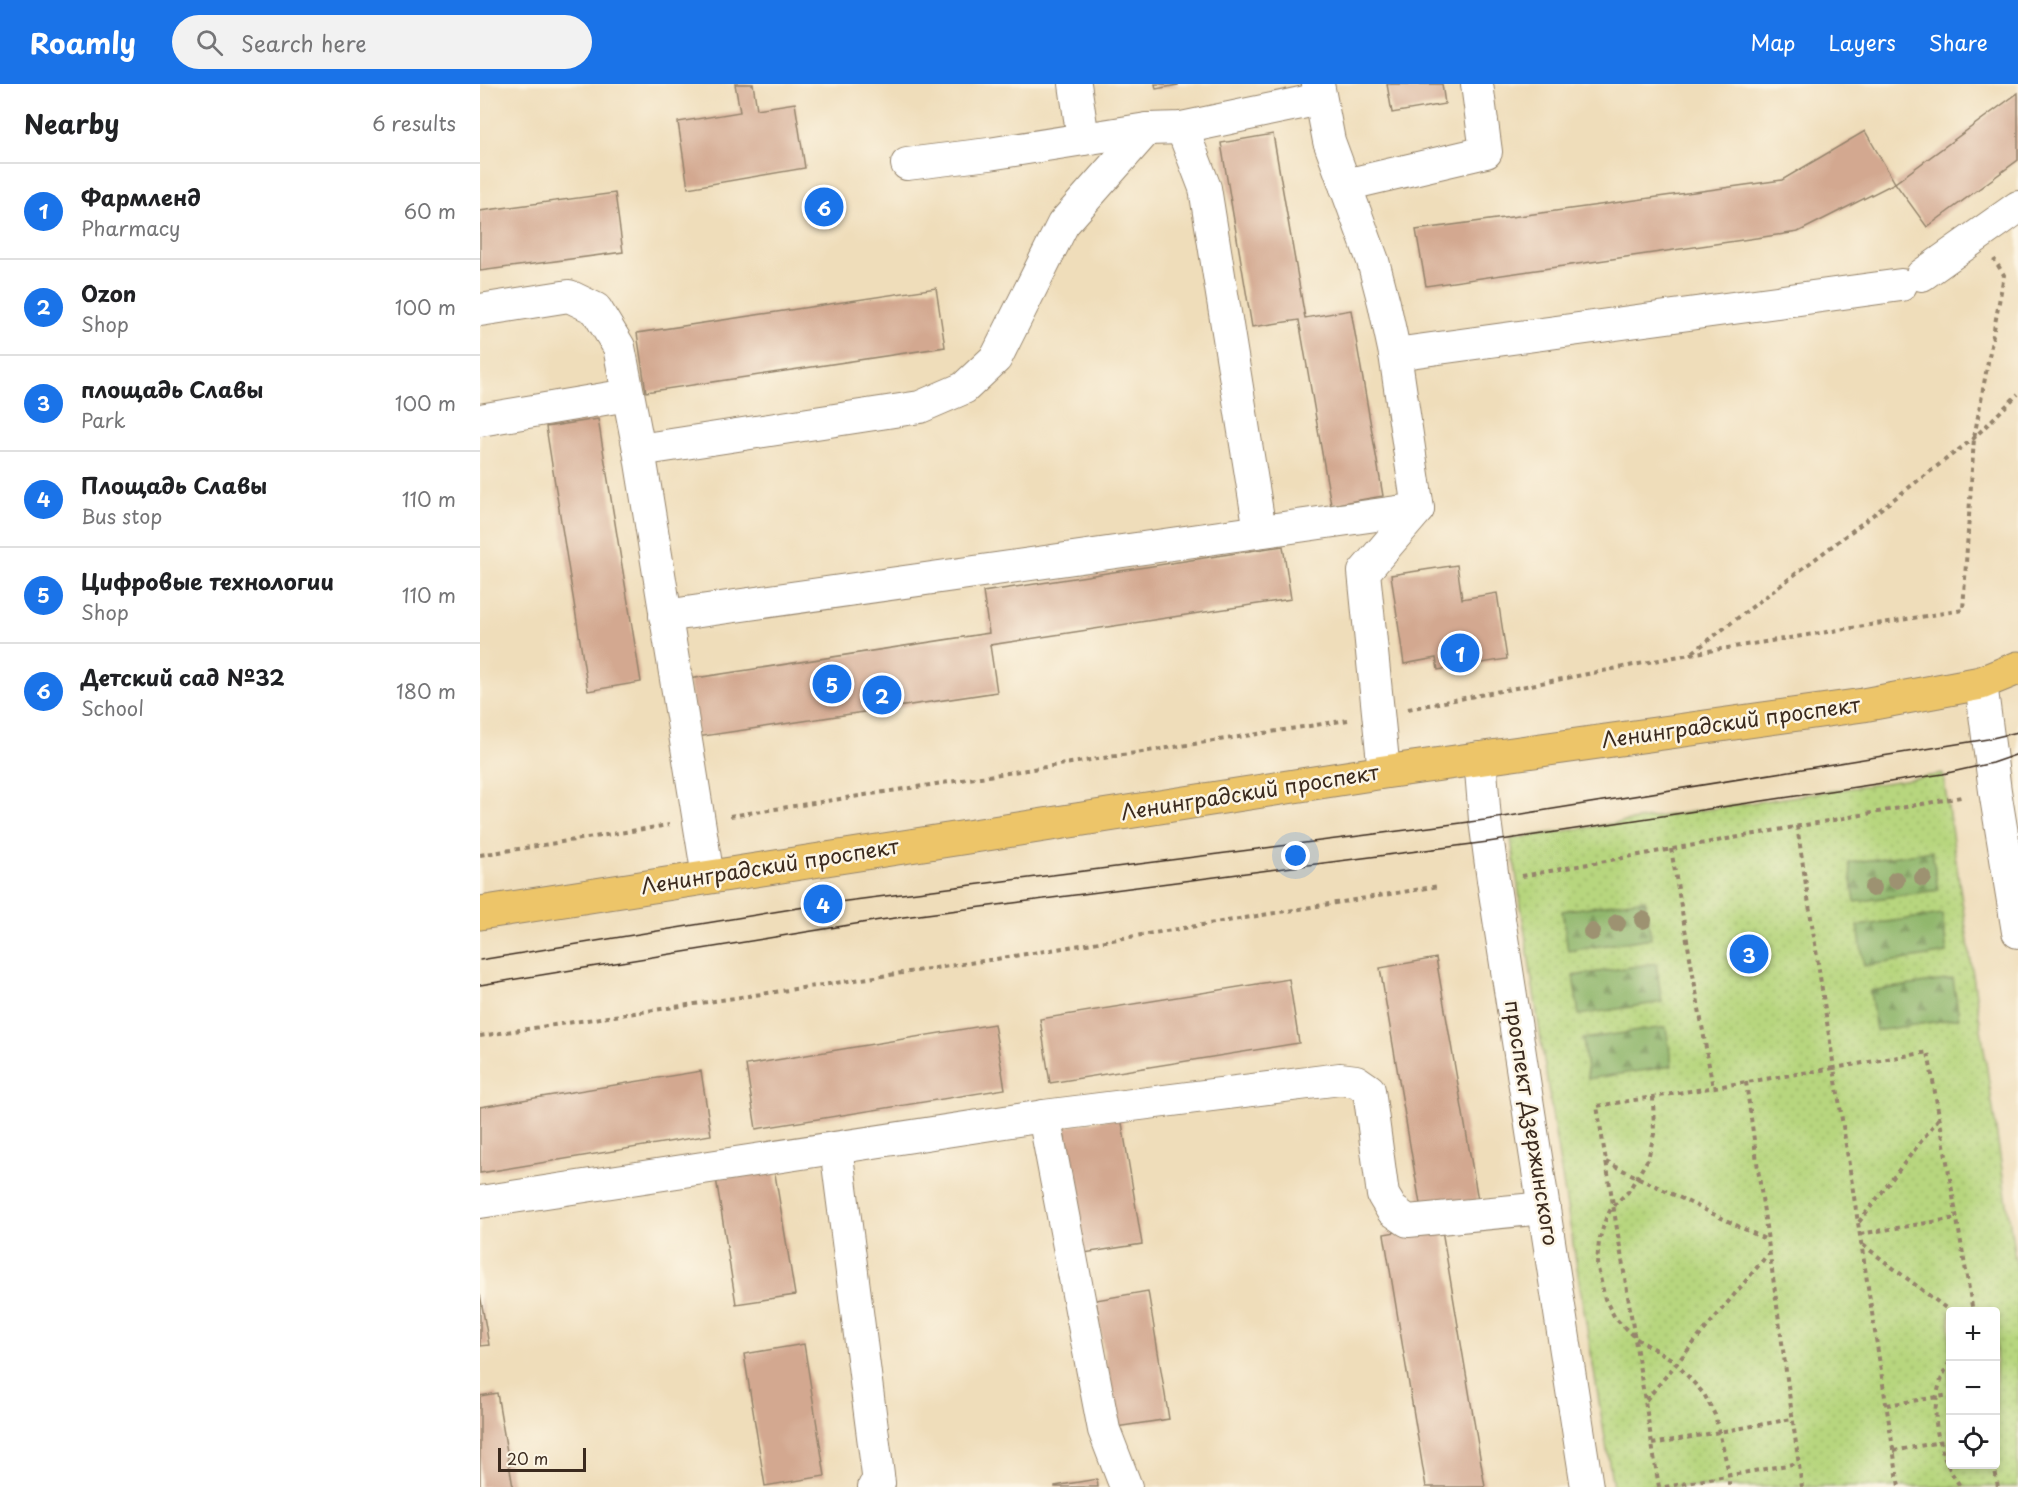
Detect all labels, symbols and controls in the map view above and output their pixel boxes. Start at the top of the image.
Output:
search box [172,15,592,69]
text: Roamly [30,21,136,64]
icon: search [193,26,226,59]
text: Search here [241,26,367,59]
text: Map [1751,26,1795,58]
text: Layers [1828,26,1896,58]
text: Share [1929,26,1988,58]
text: Nearby [24,104,119,143]
text: 6 results [372,108,456,138]
text: Фармленд [81,180,201,213]
pin: 6 [804,184,844,230]
text: 1 [39,196,48,226]
text: 60 m [404,196,456,226]
text: Pharmacy [81,213,181,243]
text: Ozon [81,276,136,309]
text: 2 [36,292,51,322]
text: 100 m [395,292,456,322]
text: Shop [81,309,129,339]
text: площадь Славы [81,372,263,405]
text: 3 [37,388,50,418]
text: 100 m [395,388,456,418]
text: Park [81,405,126,435]
text: Площадь Славы [81,468,267,501]
text: 4 [37,484,50,514]
text: 110 m [402,484,456,514]
text: Bus stop [81,501,162,531]
text: Цифровые технологии [81,564,334,597]
text: 5 [37,580,50,610]
text: 110 m [402,580,456,610]
text: Shop [81,597,129,627]
pin: 1 [1440,630,1480,676]
text: Детский сад №32 [81,660,285,693]
pin: 5 [812,662,852,706]
pin: 2 [862,672,902,718]
text: 6 [36,676,51,706]
text: 180 m [396,676,456,706]
street label: Ленинградский проспект [1599,687,1863,755]
text: School [81,693,144,723]
street label: Ленинградский проспект [1118,755,1382,827]
street label: Ленинградский проспект [638,829,902,901]
your location [1281,841,1310,870]
pin: 4 [804,882,842,926]
pin: 3 [1730,932,1768,976]
street label: проспект Дзержинского [1498,998,1568,1248]
map controls [1946,1307,2000,1469]
button: + [1946,1307,2000,1361]
button: − [1946,1361,2000,1415]
button: locate [1946,1415,2000,1469]
scale bar [498,1445,586,1472]
text: 20 m [507,1446,548,1470]

